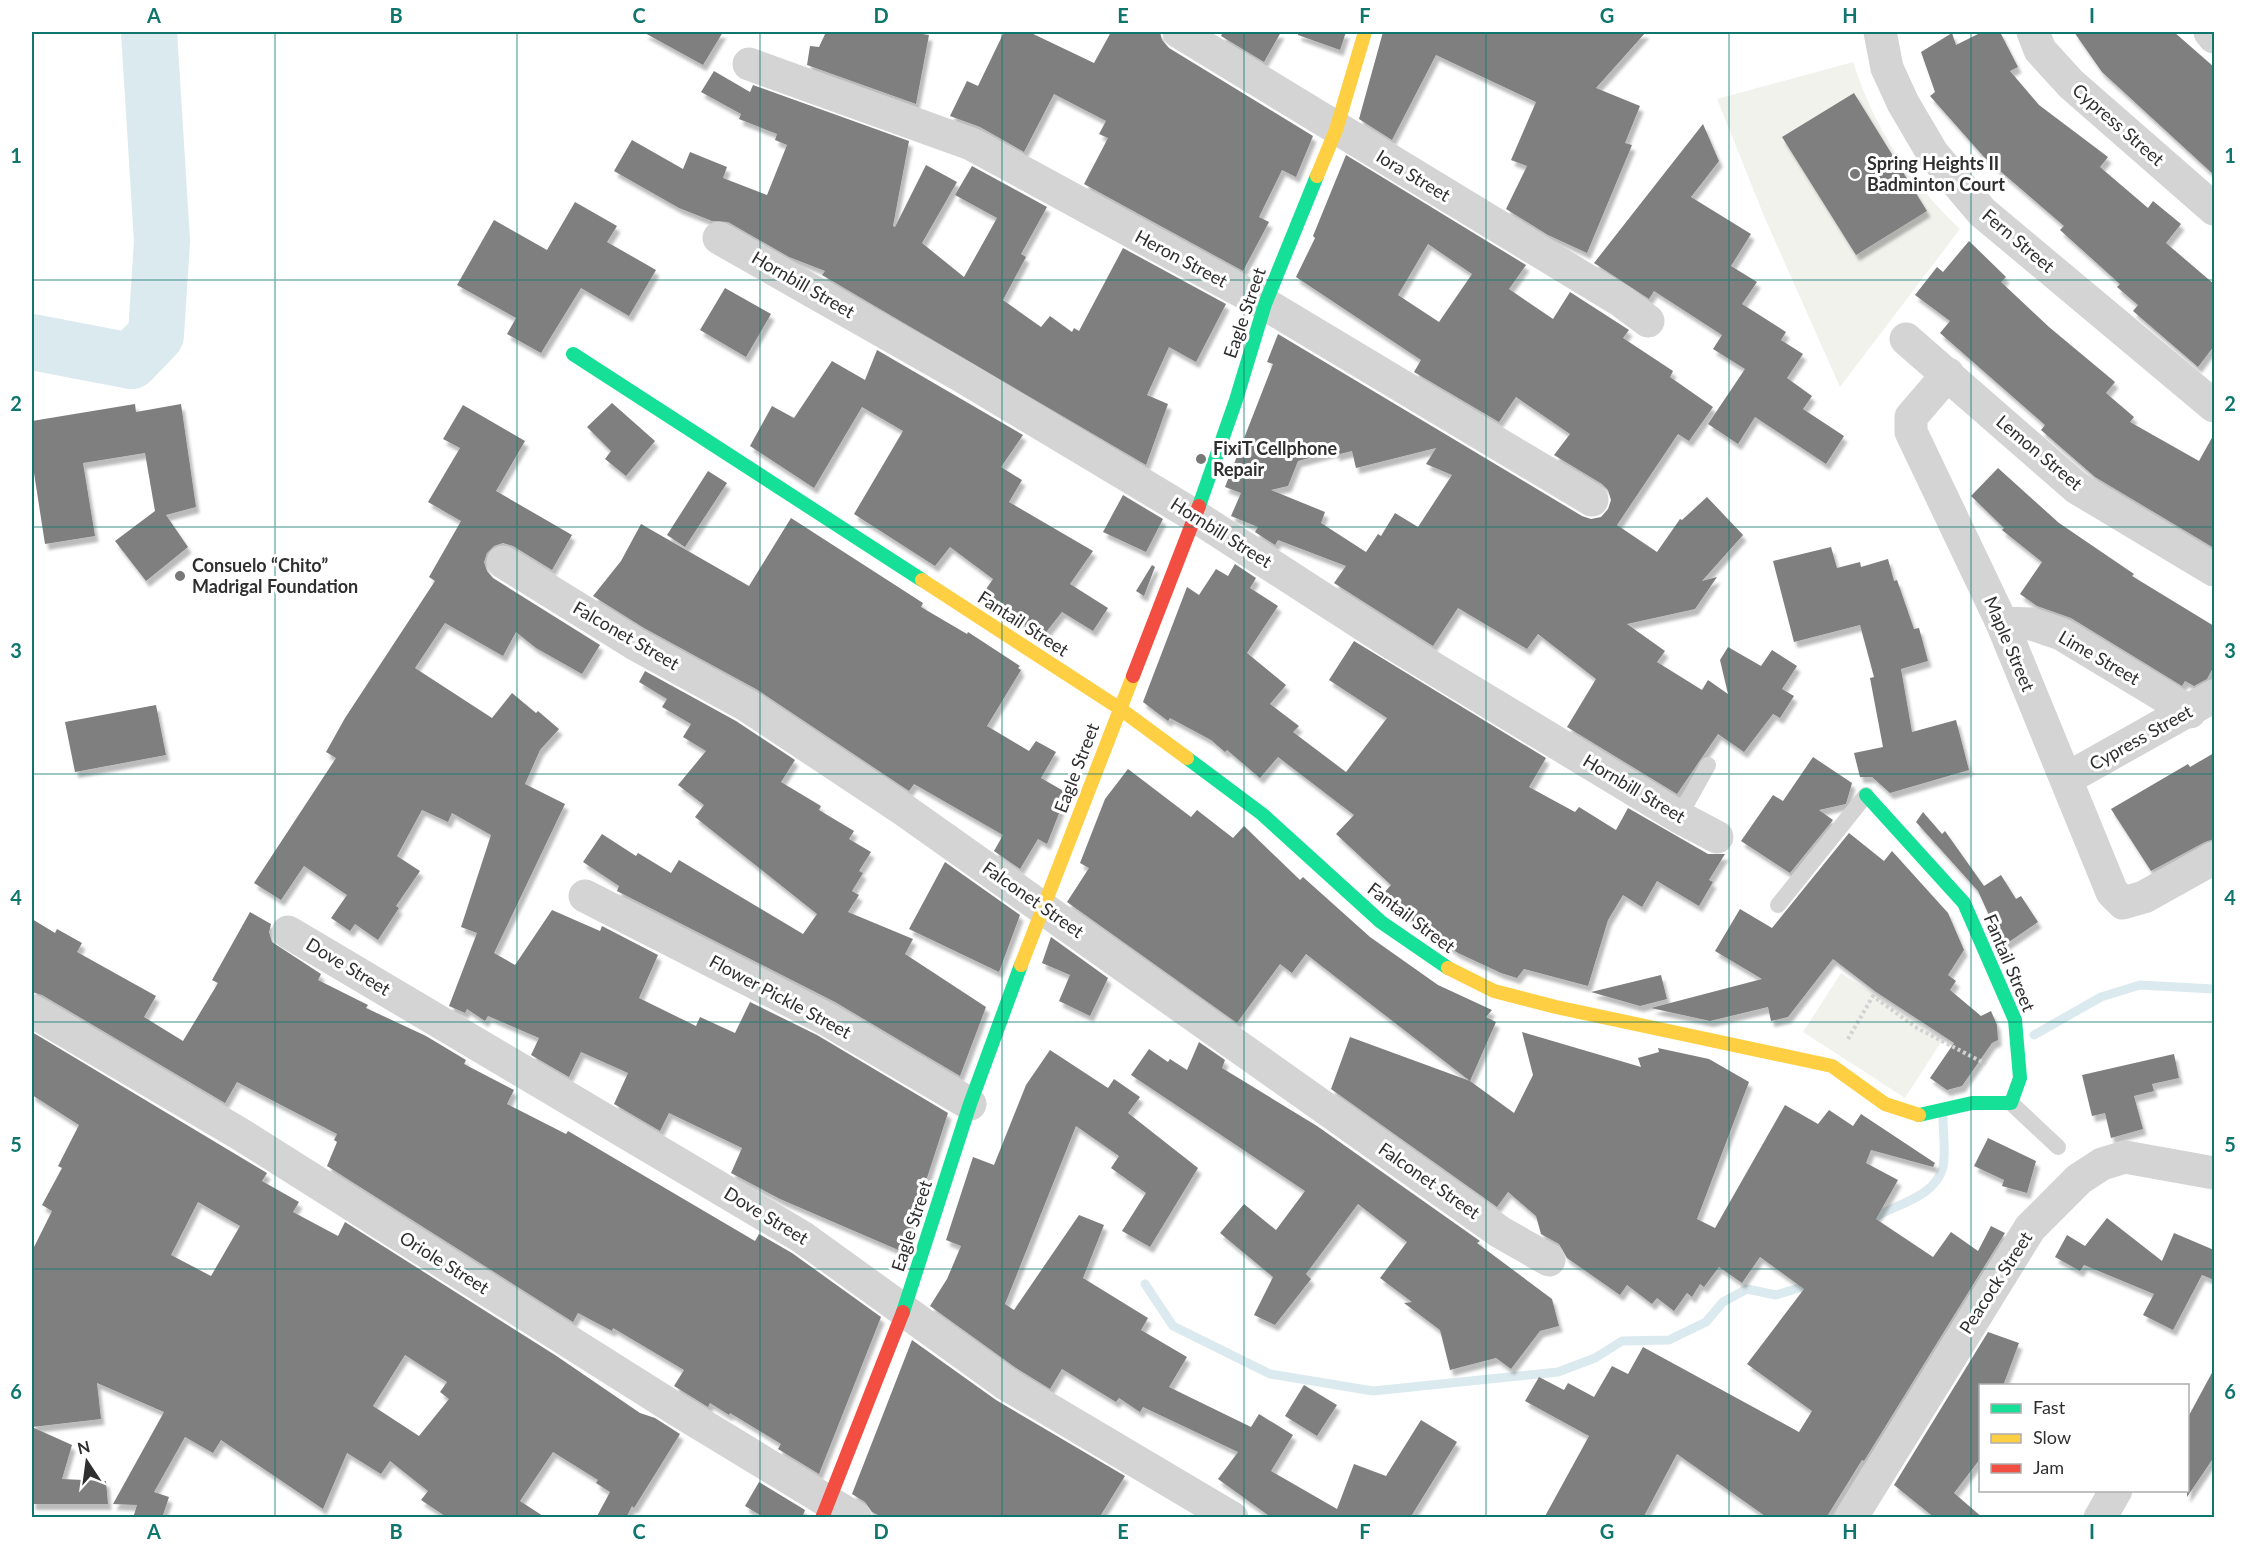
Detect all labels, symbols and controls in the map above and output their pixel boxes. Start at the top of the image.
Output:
text: A [146,3,161,27]
text: B [389,3,403,27]
text: C [632,3,646,27]
text: D [873,3,889,27]
text: E [1117,3,1129,27]
text: F [1359,3,1371,27]
text: G [1600,3,1614,27]
text: H [1842,3,1858,27]
text: I [2089,3,2095,27]
street label: Cypress Street [2068,78,2169,170]
text: 1 [10,143,22,167]
text: 1 [2224,143,2236,167]
street label: Iora Street [1373,145,1455,206]
place label: Spring Heights II Badminton Court [1867,152,2005,195]
marker: Spring Heights II Badminton Court [1848,167,1862,181]
street label: Fern Street [1978,204,2060,277]
street label: Heron Street [1132,225,1232,292]
street label: Hornbill Street [748,246,859,323]
street label: Eagle Street [1218,264,1270,361]
text: 2 [10,391,22,415]
text: 2 [2224,391,2236,415]
street label: Lemon Street [1992,410,2087,495]
place label: FixiT Cellphone Repair [1213,437,1337,480]
marker: FixiT Cellphone Repair [1194,452,1208,466]
street label: Hornbill Street [1167,492,1277,572]
place label: Consuelo “Chito” Madrigal Foundation [192,554,358,597]
marker: Consuelo “Chito” Madrigal Foundation [173,569,187,583]
street label: Fantail Street [974,586,1073,661]
street label: Maple Street [1980,593,2040,695]
street label: Falconet Street [570,596,684,675]
street label: Lime Street [2055,625,2144,689]
text: 3 [10,638,22,662]
text: 3 [2224,638,2236,662]
street label: Cypress Street [2085,700,2196,774]
street label: Eagle Street [1049,719,1103,816]
street label: Hornbill Street [1579,749,1690,828]
street label: Falconet Street [979,856,1089,943]
street label: Fantail Street [1364,877,1460,958]
text: 4 [10,885,22,909]
text: 4 [2224,885,2236,909]
street label: Fantail Street [1980,911,2041,1015]
street label: Dove Street [303,932,395,1000]
street label: Flower Pickle Street [706,949,856,1043]
text: 5 [10,1132,22,1156]
text: 5 [2224,1132,2236,1156]
street label: Falconet Street [1375,1137,1485,1224]
street label: Eagle Street [886,1177,936,1274]
street label: Dove Street [721,1181,813,1249]
street label: Oriole Street [396,1226,494,1299]
street label: Peacock Street [1954,1227,2037,1338]
text: 6 [10,1379,22,1403]
text: 6 [2224,1379,2236,1403]
legend [1979,1384,2189,1492]
text: Fast [2033,1396,2066,1418]
text: Slow [2033,1426,2071,1448]
north arrow [57,1432,117,1492]
text: N [75,1436,92,1458]
text: Jam [2033,1456,2064,1478]
text: A [146,1519,161,1543]
text: B [389,1519,403,1543]
text: C [632,1519,646,1543]
text: D [873,1519,889,1543]
text: E [1117,1519,1129,1543]
text: F [1359,1519,1371,1543]
text: G [1600,1519,1614,1543]
text: H [1842,1519,1858,1543]
text: I [2089,1519,2095,1543]

